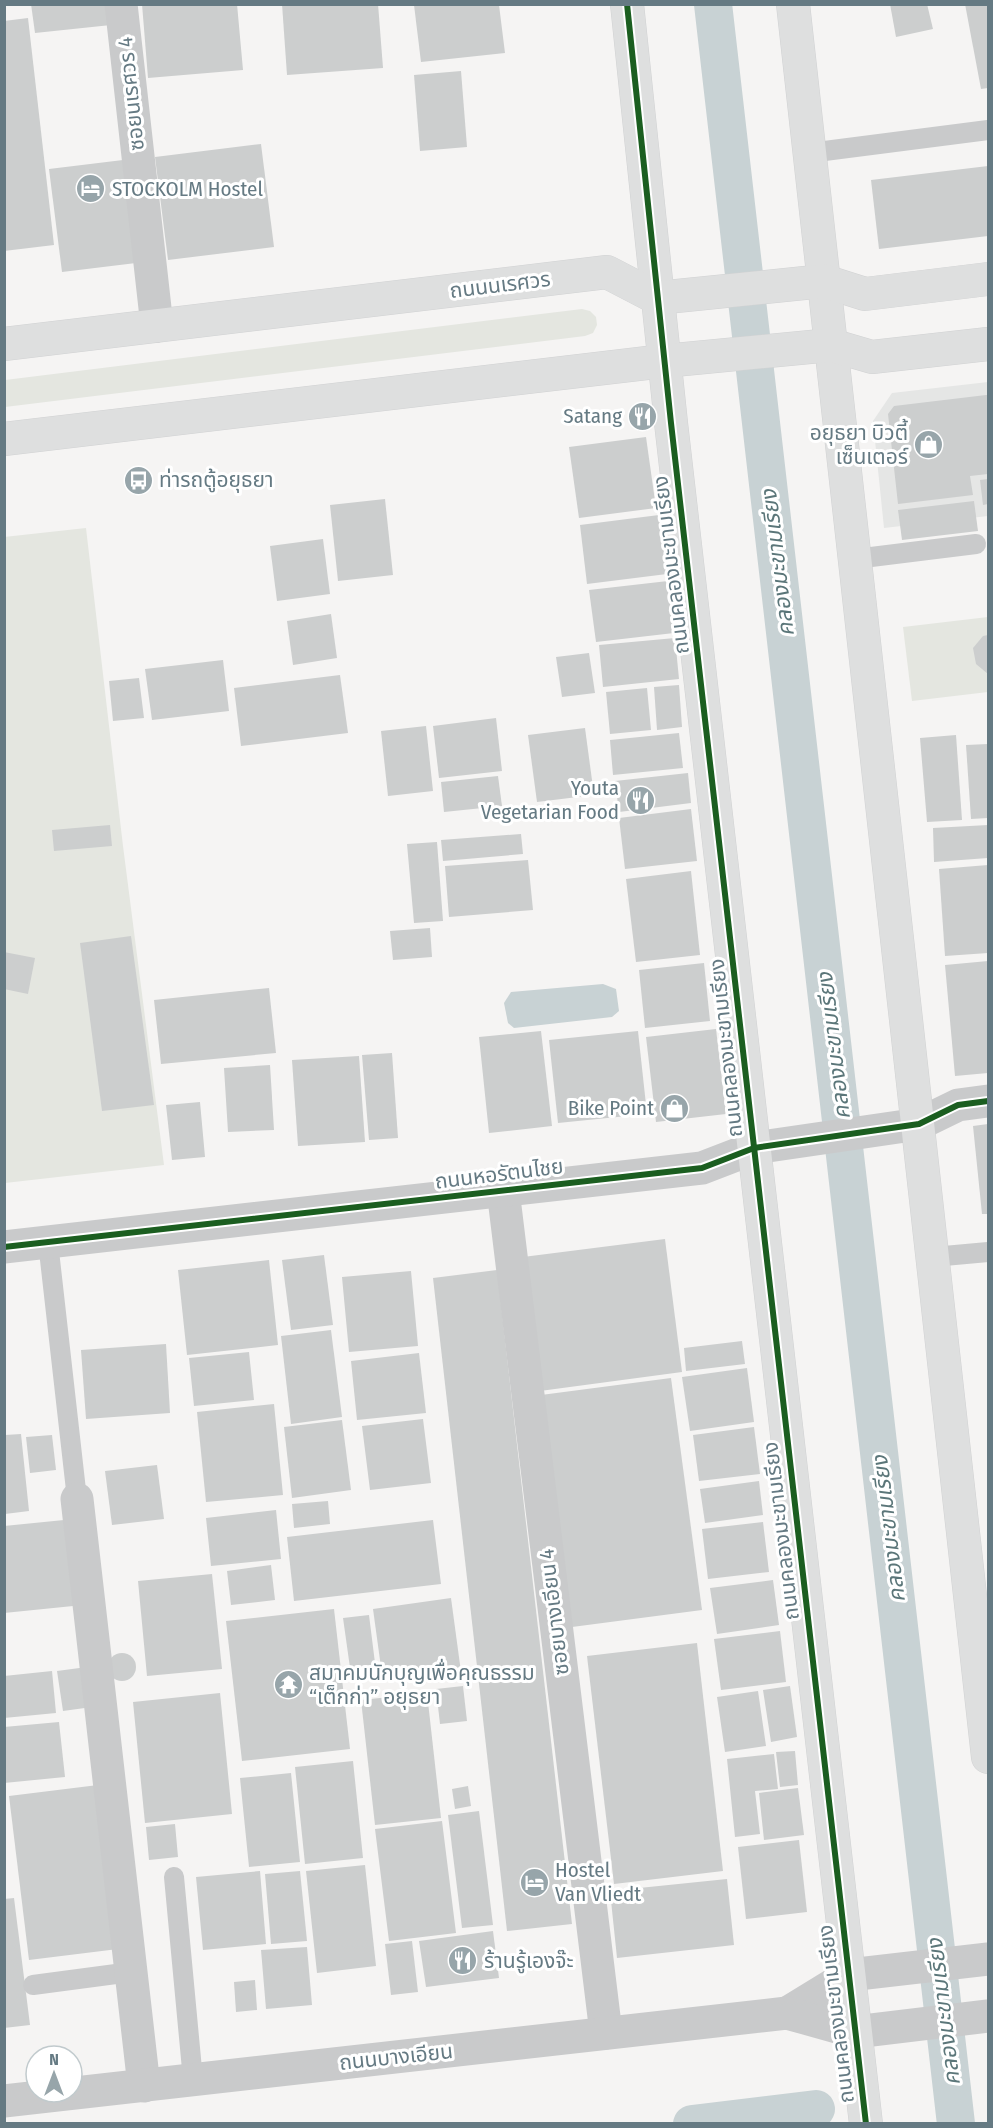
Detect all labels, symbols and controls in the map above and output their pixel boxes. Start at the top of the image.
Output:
street label: ซอยนเรศวร 4 [112,36,150,152]
hotel icon: STOCKOLM Hostel [75,173,107,205]
place label: STOCKOLM Hostel [112,176,263,202]
street label: ถนนนเรศวร [448,266,552,304]
restaurant icon: Satang [627,400,659,432]
place label: Satang [563,403,622,429]
place label: อยุธยา บิวตี้ เซ็นเตอร์ [810,418,909,470]
shop icon: อยุธยา บิวตี้ เซ็นเตอร์ [913,429,945,461]
bus stop icon: ท่ารถตู้อยุธยา [122,464,154,496]
place label: ท่ารถตู้อยุธยา [159,467,274,493]
street label: ถนนคลองมะขามเรียง [647,474,695,656]
water label: คลองมะขามเรียง [755,487,800,638]
place label: Youta Vegetarian Food [481,775,619,825]
restaurant icon: Youta Vegetarian Food [624,784,656,816]
street label: ถนนคลองมะขามเรียง [704,957,748,1139]
water label: คลองมะขามเรียง [811,970,856,1121]
shop icon: Bike Point [659,1092,691,1124]
place label: Bike Point [568,1095,654,1121]
street label: ถนนหอรัตนไชย [433,1153,565,1195]
street label: ถนนคลองมะขามเรียง [757,1440,805,1622]
water label: คลองมะขามเรียง [866,1453,911,1604]
street label: ซอยบางเอียน 4 [533,1547,575,1677]
place label: สมาคมนักบุญเพื่อคุณธรรม “เต็กก่า” อยุธยา [309,1658,535,1710]
temple icon: สมาคมนักบุญเพื่อคุณธรรม “เต็กก่า” อยุธยา [272,1669,304,1701]
place label: Hostel Van Vliedt [555,1857,641,1907]
hotel icon: Hostel Van Vliedt [518,1866,550,1898]
street label: ถนนคลองมะขามเรียง [812,1923,860,2105]
water label: คลองมะขามเรียง [921,1936,966,2087]
restaurant icon: ร้านรู้เองจ๊ะ [447,1945,479,1977]
place label: ร้านรู้เองจ๊ะ [484,1948,573,1974]
street label: ถนนบางเอียน [338,2038,454,2076]
north arrow [24,2044,84,2104]
text: N [49,2050,59,2069]

